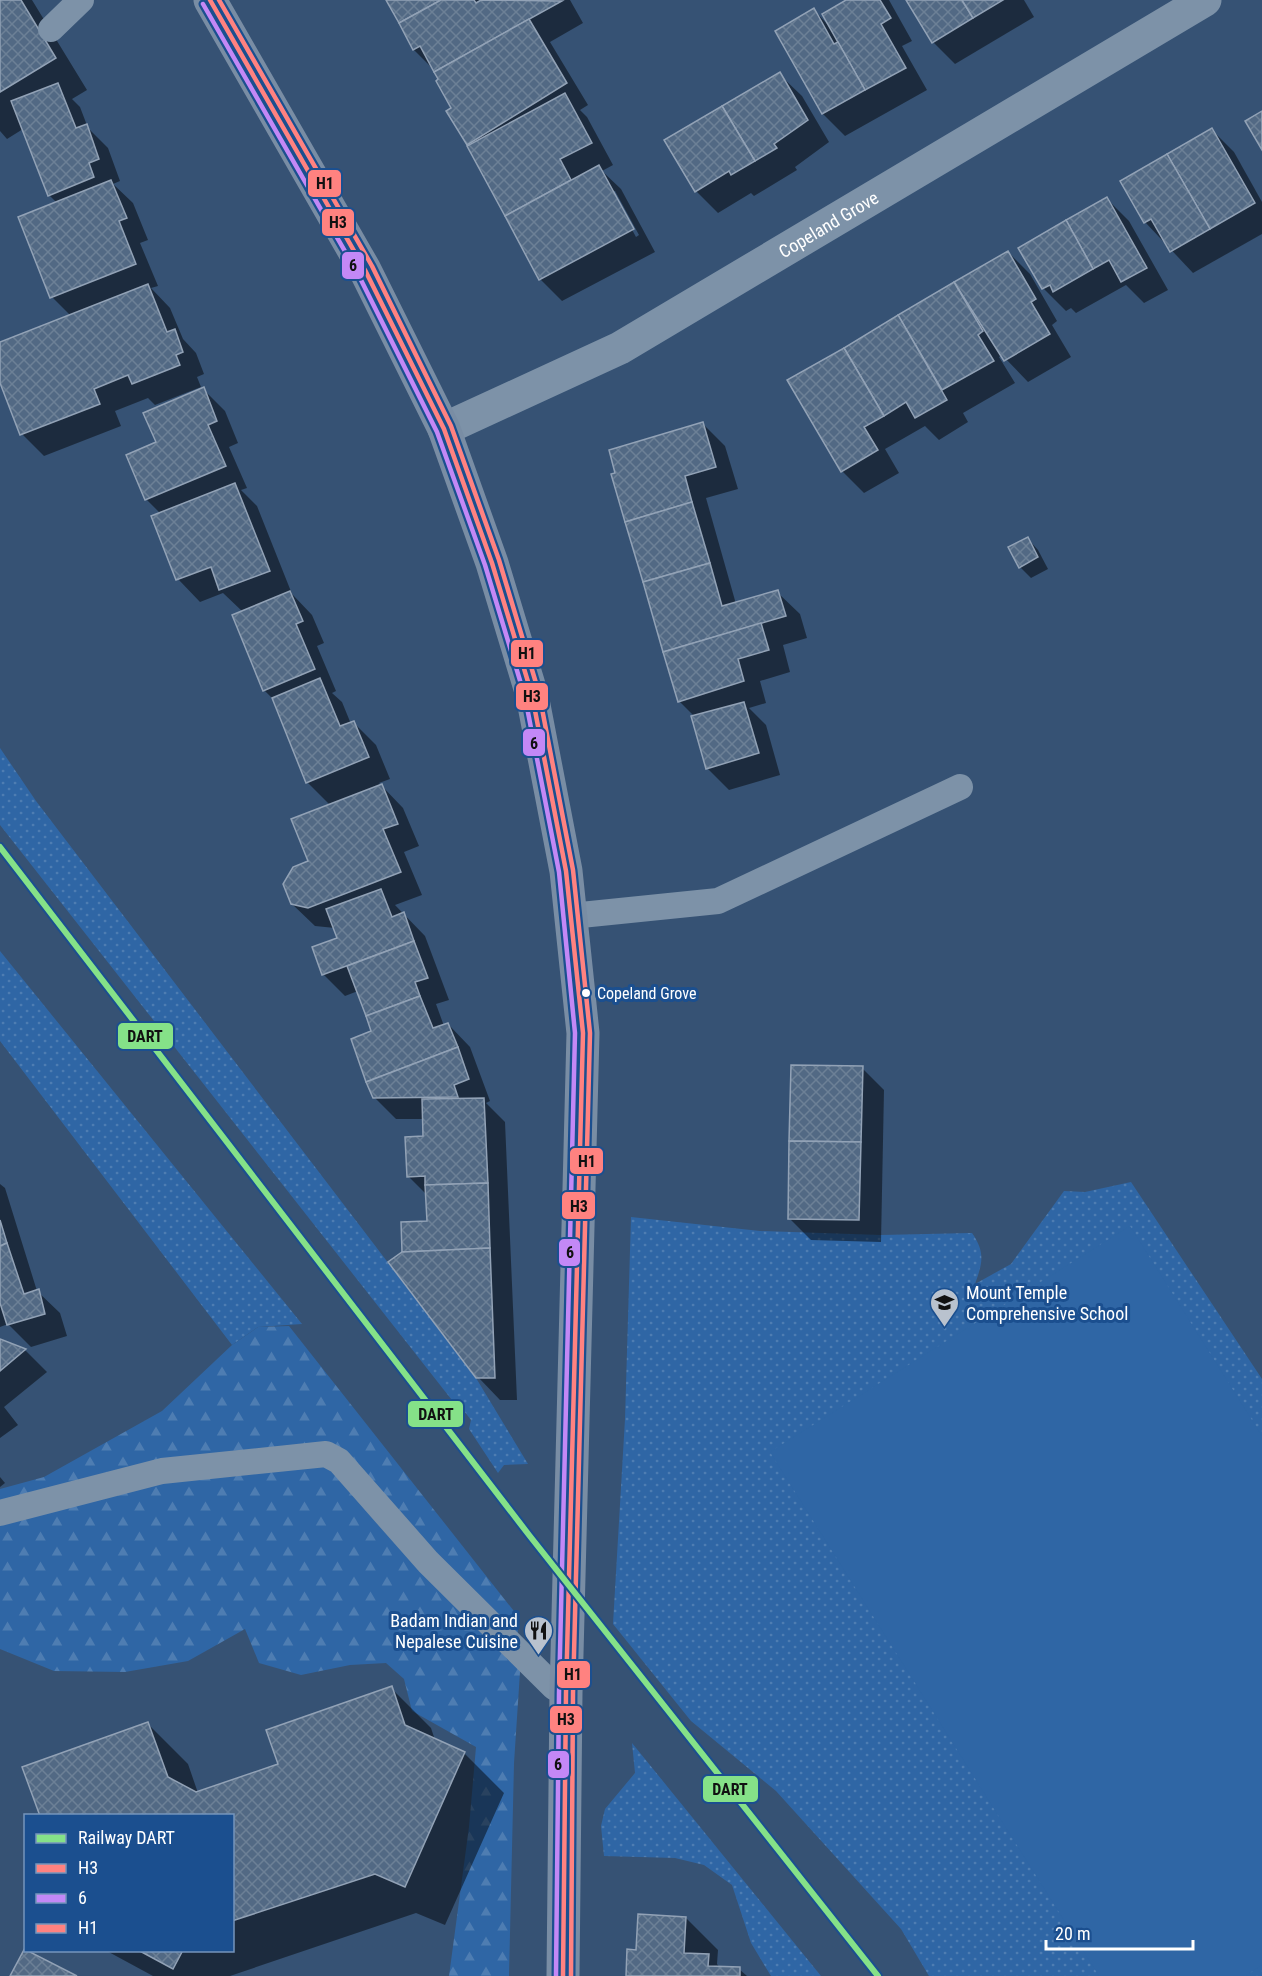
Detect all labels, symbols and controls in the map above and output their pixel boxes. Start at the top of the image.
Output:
line badge: H1 [307,169,342,198]
text: H1 [316,174,334,193]
street label: Copeland Grove [775,186,882,262]
line badge: H3 [321,208,355,237]
text: H3 [329,213,347,232]
line badge: 6 [341,251,365,280]
text: 6 [349,256,357,275]
line badge: H1 [510,639,544,668]
text: H1 [518,644,536,663]
line badge: H3 [515,682,549,711]
text: H3 [523,687,541,706]
line badge: 6 [522,728,546,757]
text: 6 [530,734,538,753]
place label: Copeland Grove [597,984,697,1003]
marker: Copeland Grove [580,987,592,999]
line badge: DART [117,1022,174,1050]
text: DART [127,1027,163,1046]
line badge: H1 [569,1147,604,1175]
text: H1 [578,1152,596,1171]
line badge: H3 [561,1191,596,1220]
text: H3 [570,1197,588,1216]
line badge: 6 [558,1238,581,1267]
text: 6 [566,1243,574,1262]
place label: Mount Temple Comprehensive School [966,1282,1128,1324]
school or university icon: Mount Temple Comprehensive School [929,1286,961,1328]
line badge: DART [407,1400,464,1428]
text: DART [418,1405,454,1424]
place label: Badam Indian and Nepalese Cuisine [390,1610,518,1652]
restaurant icon: Badam Indian and Nepalese Cuisine [523,1614,555,1656]
line badge: H1 [556,1660,591,1689]
text: H1 [564,1665,582,1684]
line badge: H3 [549,1705,583,1734]
text: H3 [557,1710,575,1729]
line badge: 6 [547,1750,570,1779]
text: 6 [554,1755,562,1774]
line badge: DART [702,1775,759,1803]
text: DART [712,1780,748,1799]
legend [24,1814,234,1952]
text: Railway DART [78,1827,175,1848]
text: H3 [78,1857,98,1878]
text: 6 [78,1887,87,1908]
scale bar [1046,1913,1193,1951]
text: H1 [78,1917,98,1938]
text: 20 m [1055,1923,1090,1944]

